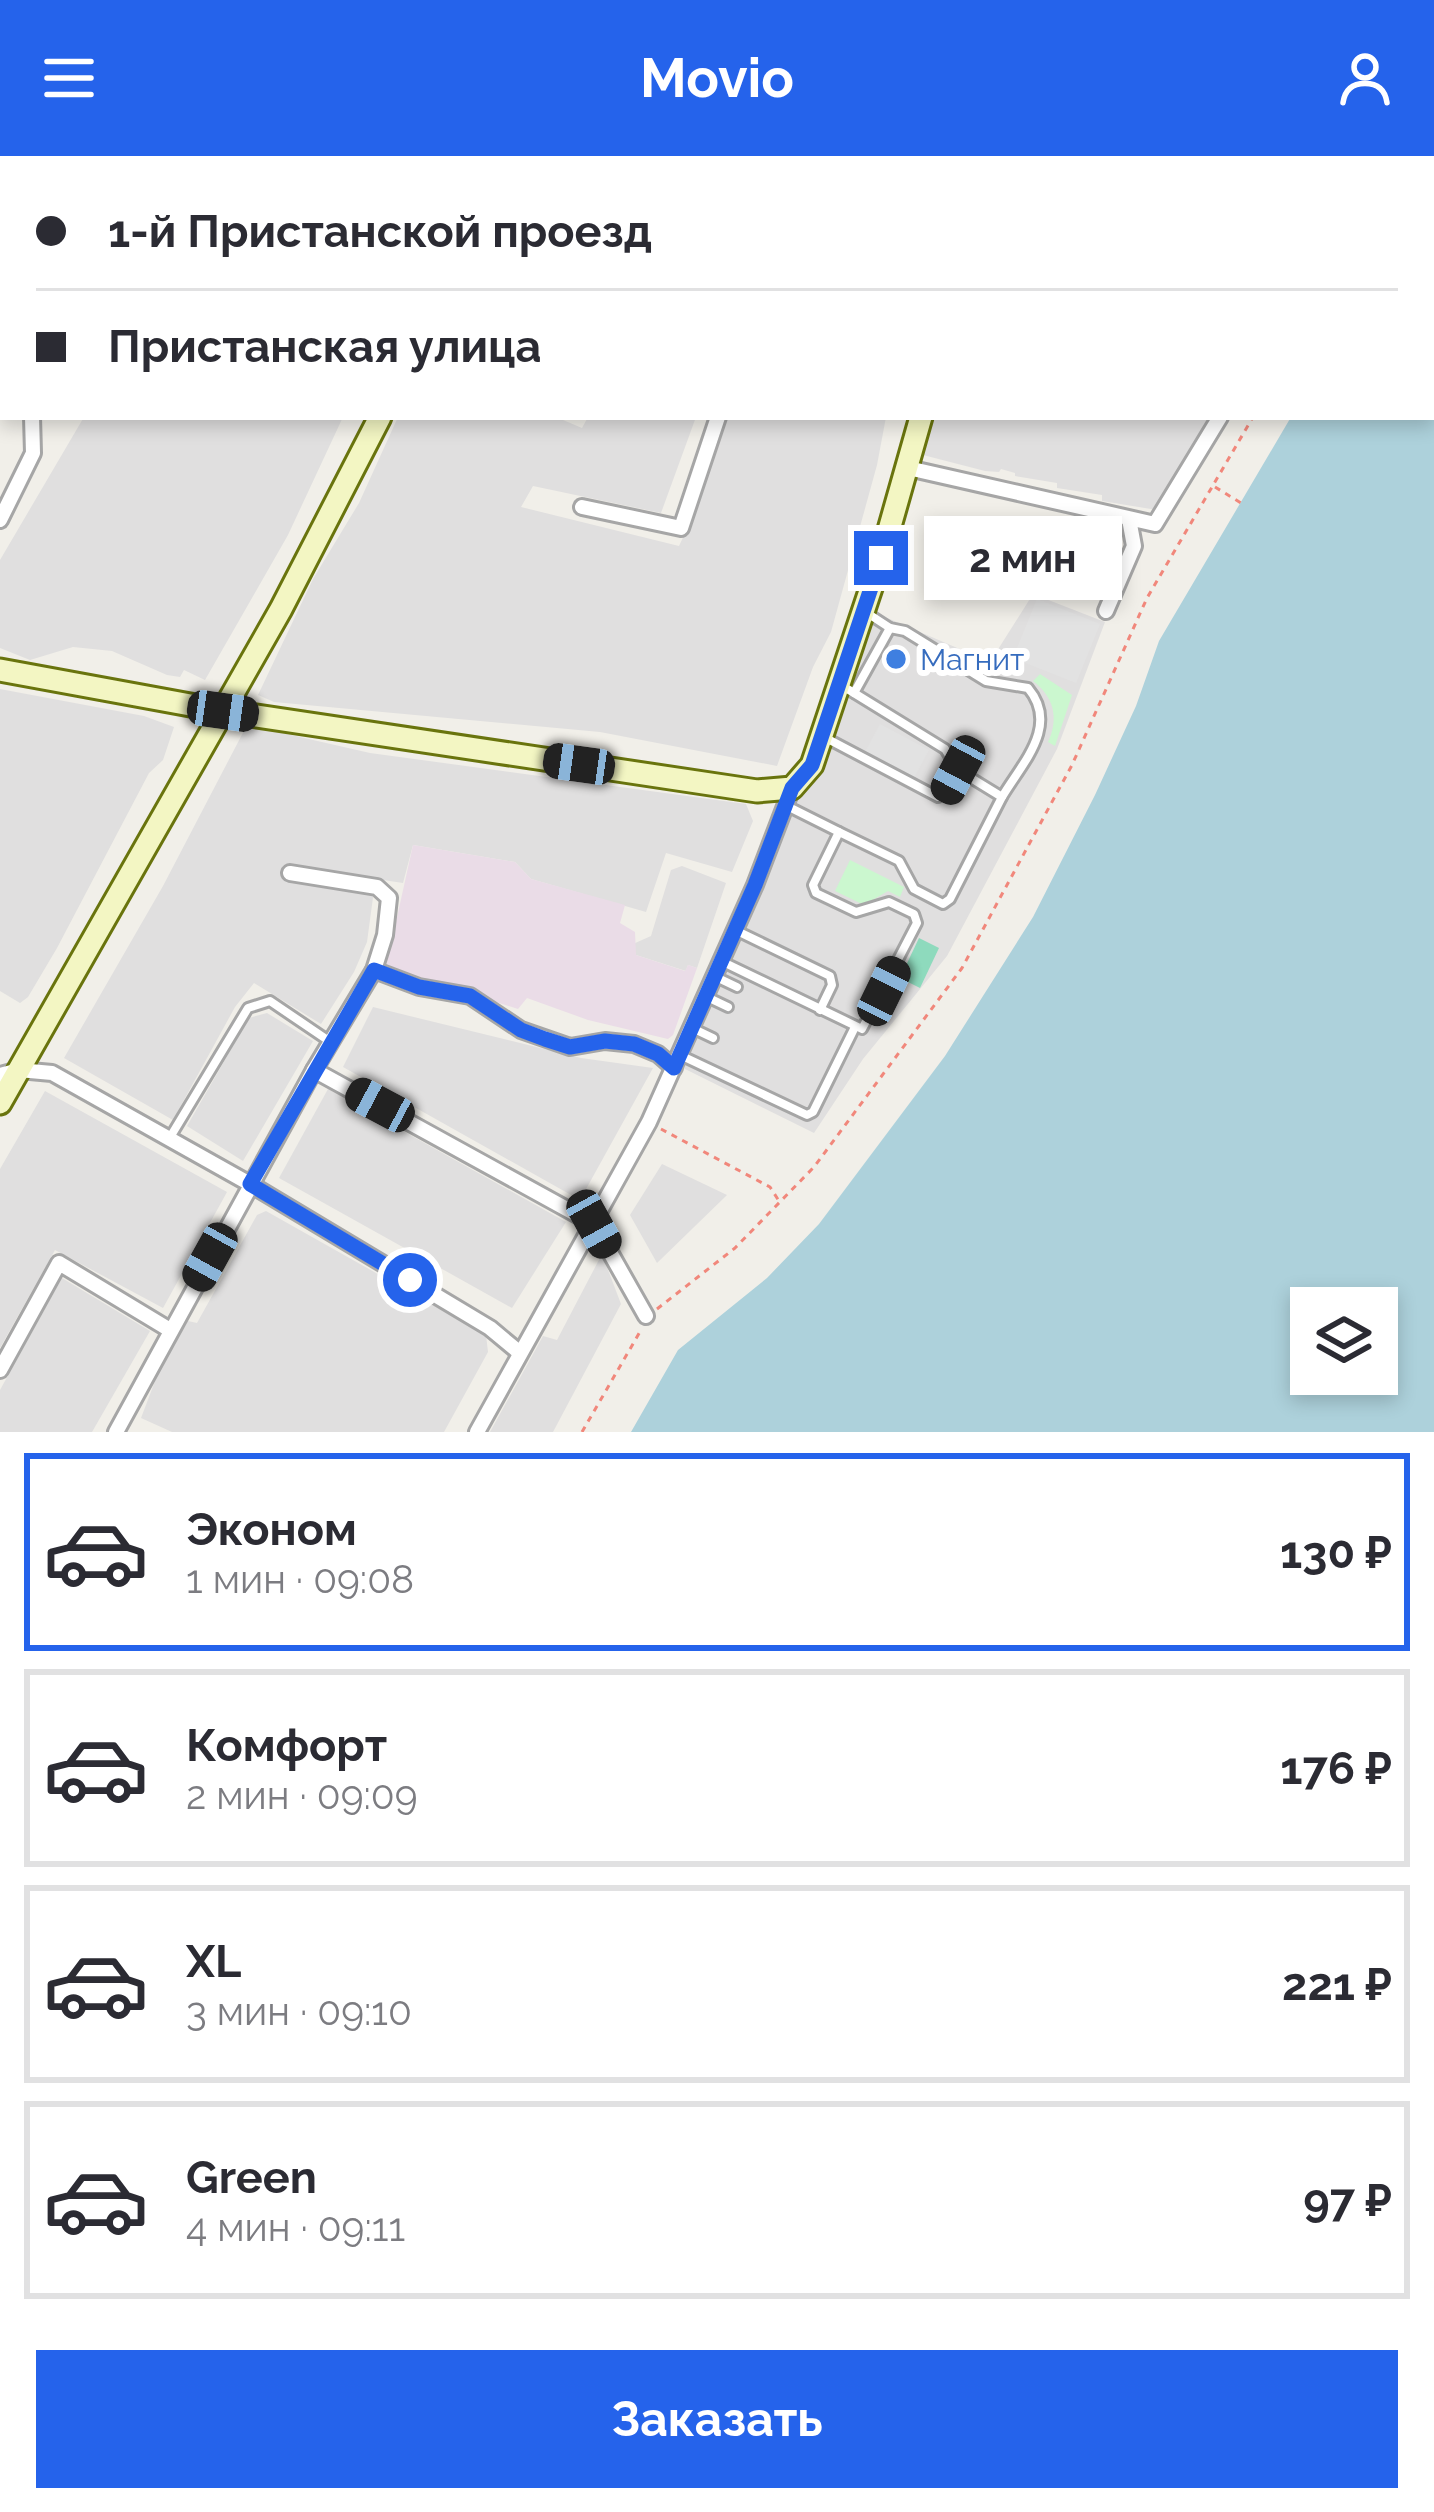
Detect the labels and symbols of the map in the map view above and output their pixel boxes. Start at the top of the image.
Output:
callout: 2 мин [923,516,1121,600]
route end [854,531,908,585]
place label: Магнит [920,642,1024,677]
marker: Магнит [883,646,909,672]
car [185,688,261,734]
car [925,730,991,810]
car [541,741,617,787]
car [852,951,916,1031]
car [340,1072,420,1138]
car [561,1184,627,1264]
car [177,1217,243,1297]
route start [383,1253,437,1307]

